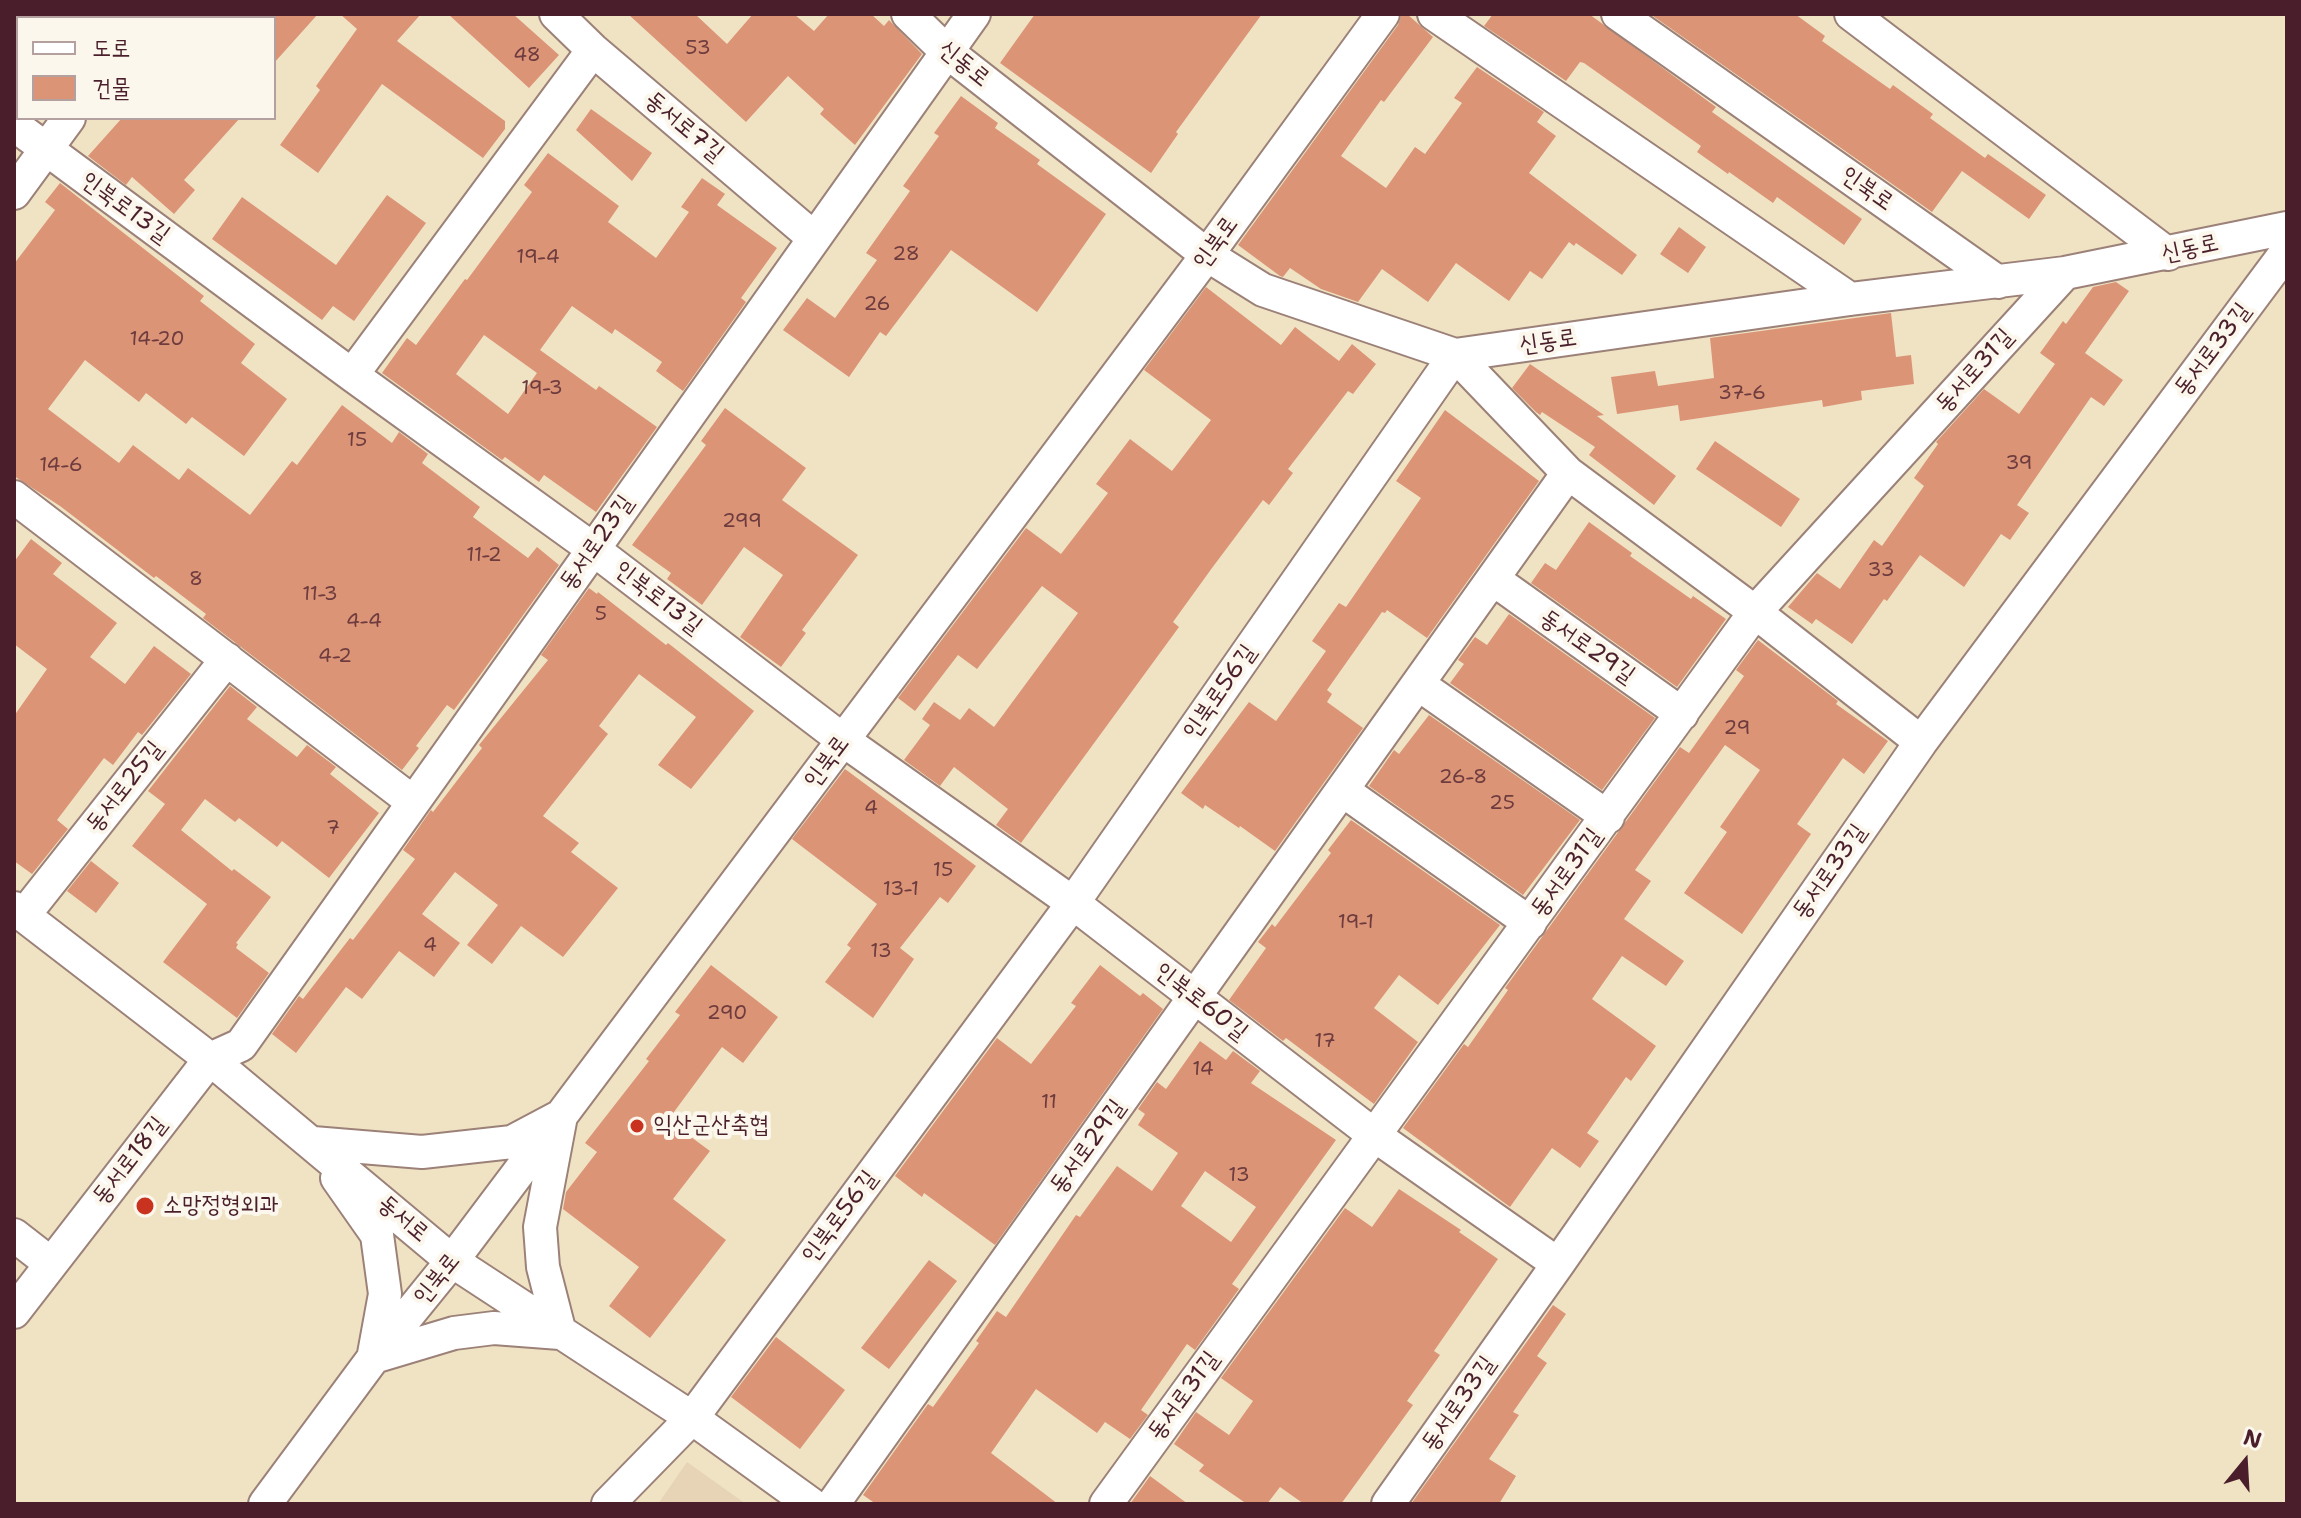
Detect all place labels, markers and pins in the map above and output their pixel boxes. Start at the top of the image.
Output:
place label: 익산군산축협 [653,1112,769,1140]
marker: 익산군산축협 [628,1117,646,1135]
place label: 소망정형외과 [163,1192,279,1220]
marker: 소망정형외과 [134,1195,156,1217]

